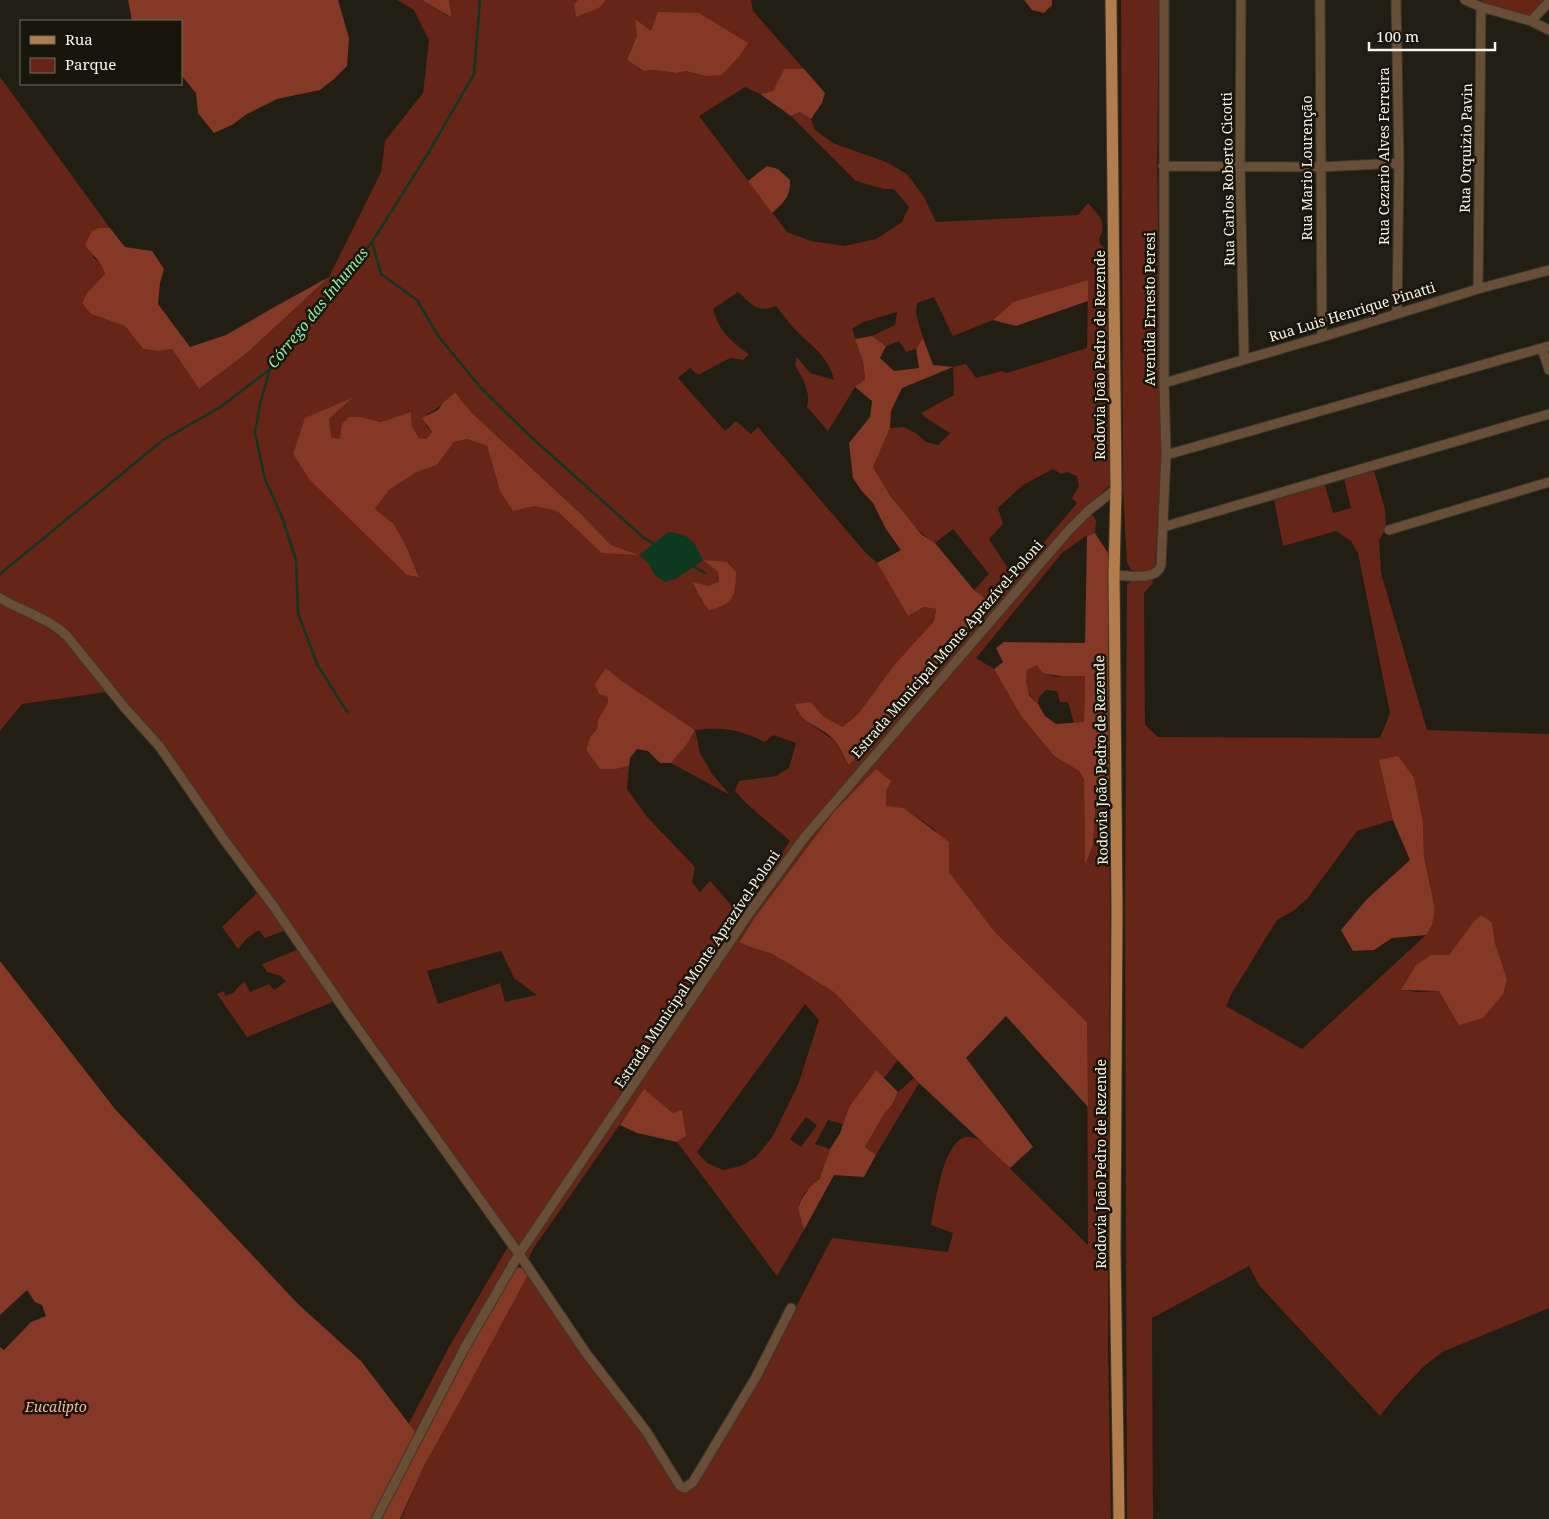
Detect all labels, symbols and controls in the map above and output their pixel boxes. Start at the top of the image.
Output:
legend [20,20,182,85]
scale bar [1369,20,1495,52]
text: 100 m [1376,26,1419,46]
text: Rua [65,29,93,49]
text: Parque [65,54,116,74]
street label: Rua Cezario Alves Ferreira [1374,67,1393,245]
street label: Rua Orquizio Pavin [1455,83,1476,213]
street label: Rua Carlos Roberto Cicotti [1216,91,1239,266]
street label: Rua Mario Lourenção [1297,95,1316,241]
street label: Avenida Ernesto Peresi [1140,232,1159,386]
water label: Córrego das Inhumas [262,243,372,372]
street label: Rodovia João Pedro de Rezende [1090,250,1109,460]
street label: Rua Luis Henrique Pinatti [1266,277,1438,346]
street label: Estrada Municipal Monte Aprazível-Poloni [847,535,1047,762]
street label: Rodovia João Pedro de Rezende [1089,655,1112,865]
street label: Estrada Municipal Monte Aprazível-Poloni [610,846,784,1091]
street label: Rodovia João Pedro de Rezende [1091,1059,1110,1269]
park label: Eucalipto [24,1397,87,1416]

